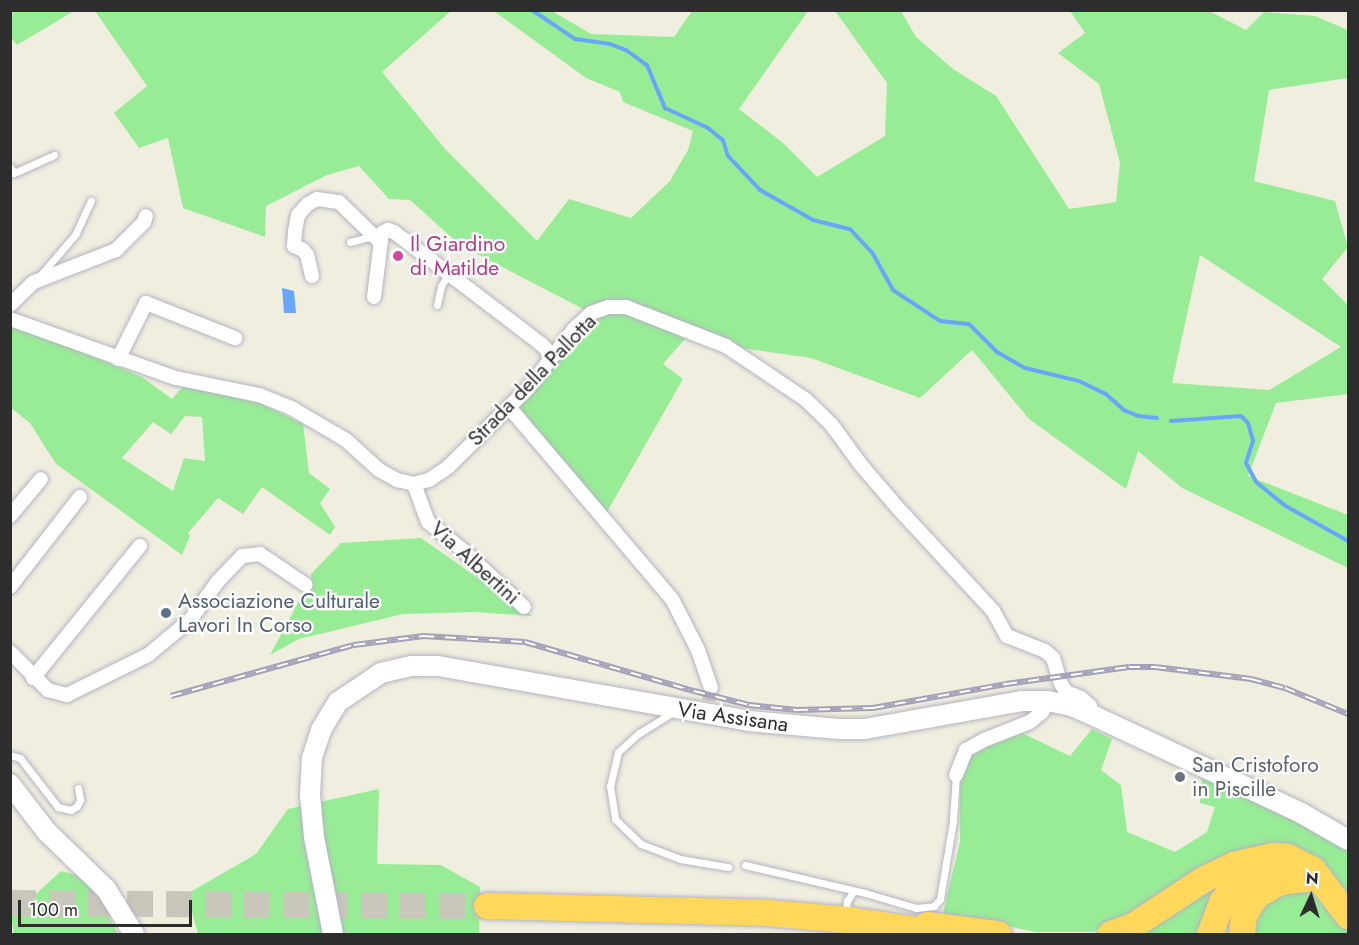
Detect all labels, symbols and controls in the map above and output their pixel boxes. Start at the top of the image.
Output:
place label: Il Giardino di Matilde [410,231,505,281]
marker: Il Giardino di Matilde [391,249,405,263]
street label: Strada della Pallotta [463,309,601,451]
street label: Via Albertini [425,516,525,610]
place label: Associazione Culturale Lavori In Corso [178,588,380,638]
marker: Associazione Culturale Lavori In Corso [159,606,173,620]
street label: Via Assisana [676,697,790,737]
place label: San Cristoforo in Piscille [1192,752,1319,802]
marker: San Cristoforo in Piscille [1173,770,1187,784]
north arrow [1281,867,1341,927]
text: N [1305,867,1319,890]
scale bar [21,888,195,926]
text: 100 m [29,897,78,923]

